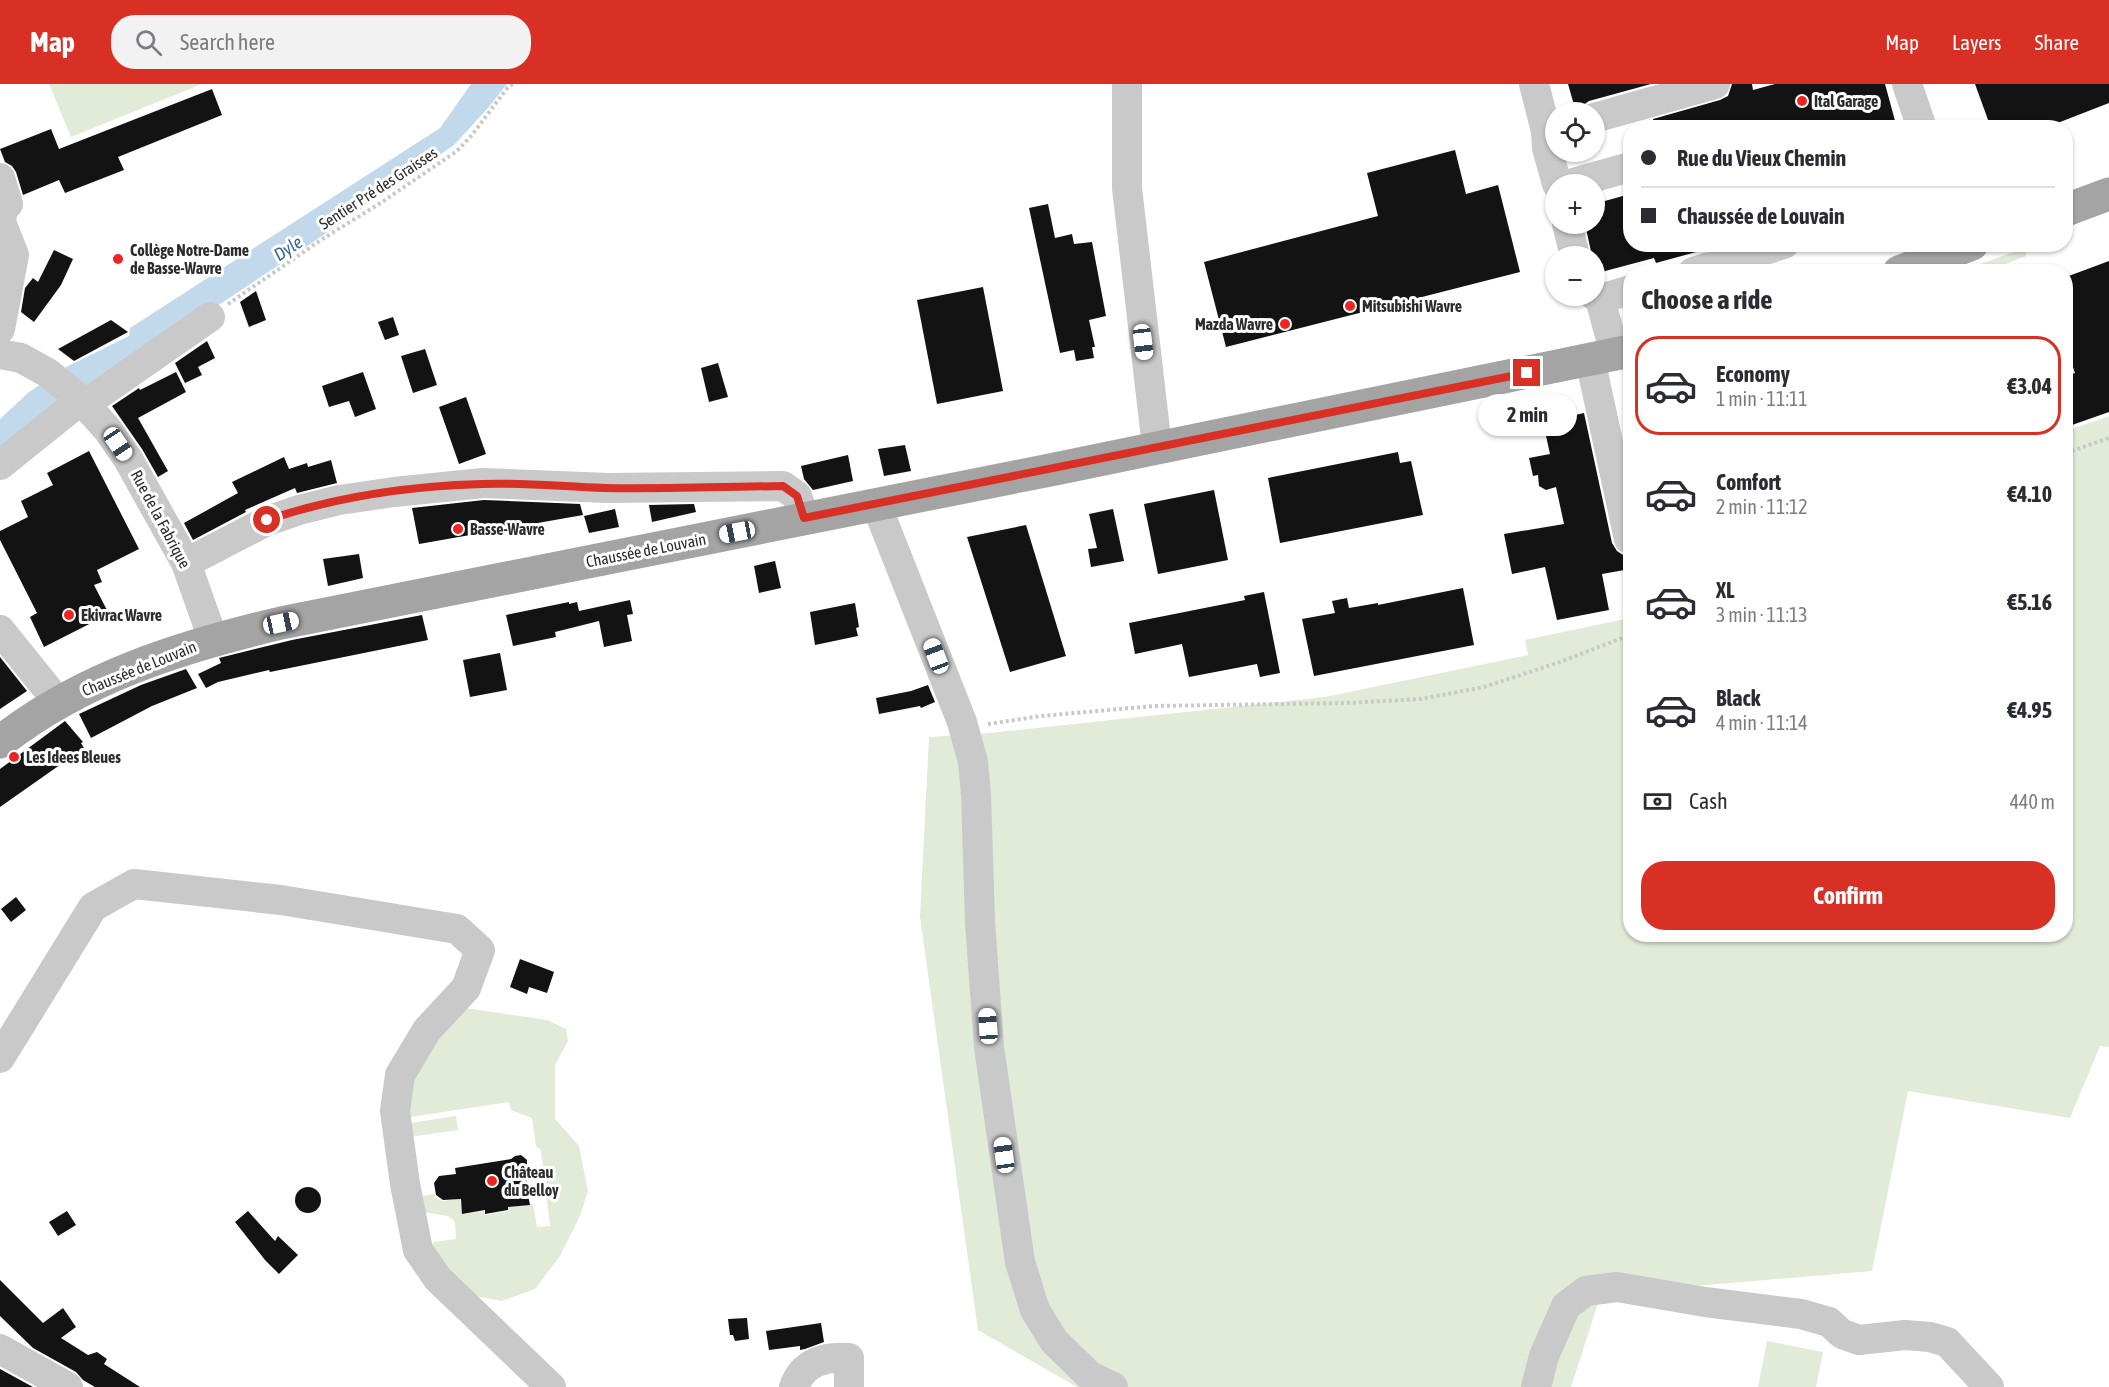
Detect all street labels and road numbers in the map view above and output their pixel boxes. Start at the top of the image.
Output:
street label: Sentier Pré des Graisses [316,143,441,233]
street label: Rue de la Fabrique [127,467,194,571]
street label: Chaussée de Louvain [584,530,708,570]
street label: Chaussée de Louvain [79,637,199,699]

